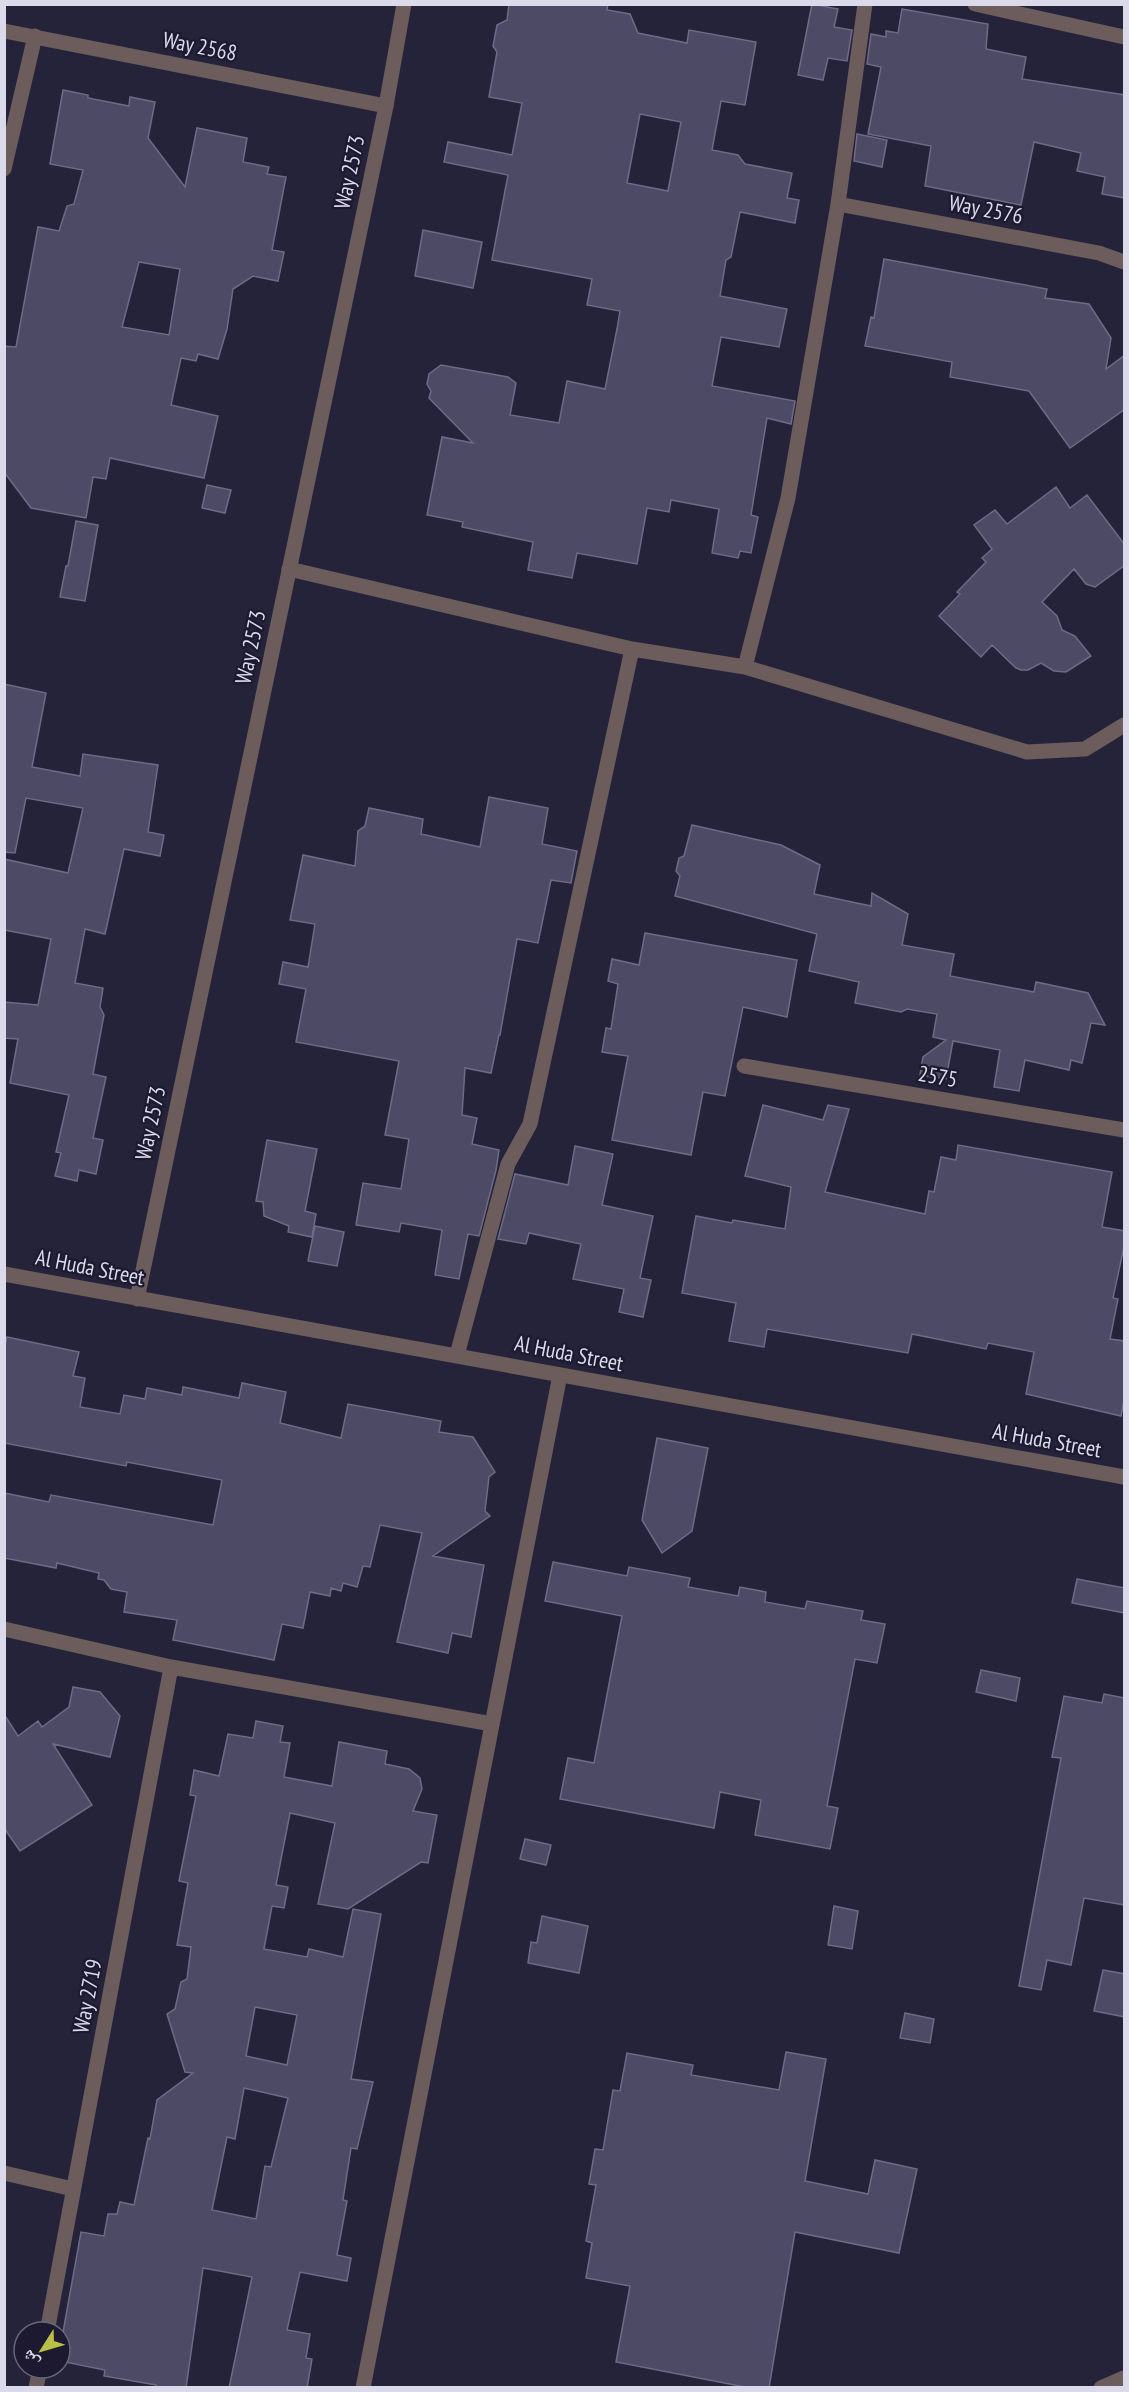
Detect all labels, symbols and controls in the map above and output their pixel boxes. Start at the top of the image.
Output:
street label: Way 2568 [161,25,239,67]
street label: Way 2573 [328,133,370,211]
street label: Way 2576 [947,188,1025,230]
street label: Way 2573 [229,608,271,686]
street label: 2575 [916,1059,960,1093]
street label: Way 2573 [129,1084,171,1162]
street label: Al Huda Street [33,1243,147,1291]
street label: Al Huda Street [512,1329,626,1377]
street label: Al Huda Street [990,1417,1104,1463]
street label: Way 2719 [66,1957,108,2035]
north arrow [12,2320,72,2380]
text: ش [17,2346,43,2372]

